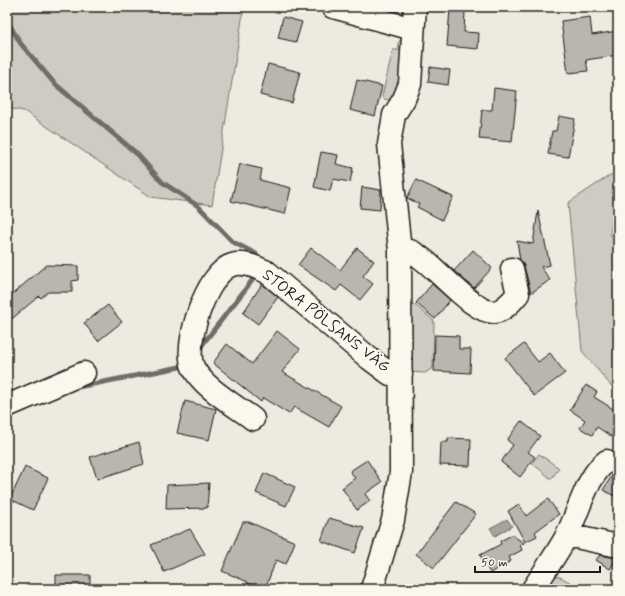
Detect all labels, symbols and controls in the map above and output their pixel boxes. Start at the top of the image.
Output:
street label: STORA PÖLSANS VÄG [258,264,394,378]
scale bar [475,548,600,574]
text: 50 m [481,555,508,571]

